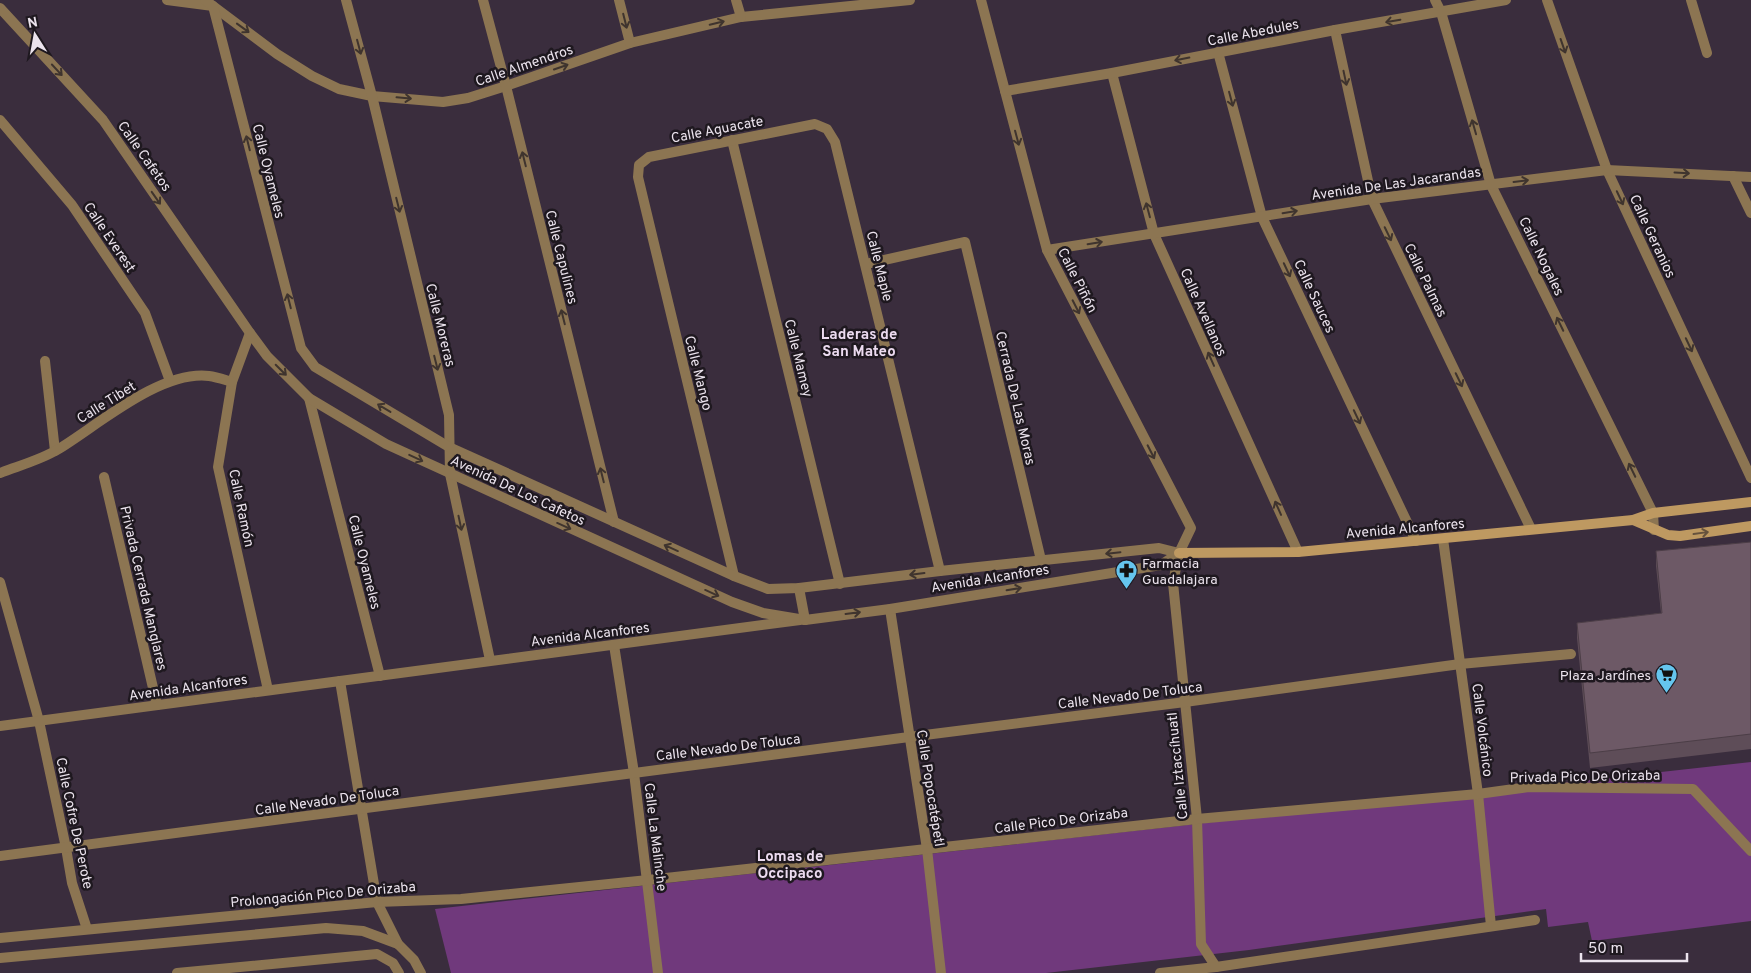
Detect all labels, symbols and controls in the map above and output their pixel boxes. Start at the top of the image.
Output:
north arrow [10,10,60,60]
one-way arrow [621,13,630,29]
text: N [26,14,39,33]
street label: Calle Abedules [1206,16,1300,51]
one-way arrow [1385,16,1401,26]
one-way arrow [708,18,724,27]
one-way arrow [236,23,250,33]
one-way arrow [1559,38,1568,53]
one-way arrow [355,39,364,55]
street label: Calle Almendros [473,42,576,91]
one-way arrow [1174,55,1190,65]
one-way arrow [553,62,568,71]
one-way arrow [51,64,63,76]
one-way arrow [1341,70,1351,86]
one-way arrow [1227,91,1236,107]
one-way arrow [395,94,411,103]
street label: Calle Aguacate [670,113,765,148]
street label: Calle Cafetos [113,118,174,195]
one-way arrow [1469,120,1479,136]
street label: Calle Oyameles [248,122,287,220]
one-way arrow [1013,130,1023,146]
one-way arrow [243,136,252,152]
one-way arrow [519,152,528,168]
street label: Avenida De Las Jacarandas [1310,164,1482,205]
one-way arrow [1674,169,1690,178]
one-way arrow [1512,176,1528,186]
one-way arrow [1616,190,1625,205]
one-way arrow [151,191,162,205]
street label: Calle Geranios [1625,192,1678,281]
one-way arrow [394,196,403,212]
street label: Calle Everest [79,199,139,276]
one-way arrow [1142,202,1152,218]
one-way arrow [1282,207,1298,217]
street label: Calle Capulines [541,209,580,306]
street label: Calle Nogales [1514,214,1567,299]
one-way arrow [1384,226,1394,241]
street label: Calle Maple [862,229,896,303]
one-way arrow [1087,237,1103,247]
street label: Calle Palmas [1399,241,1450,320]
street label: Calle Piñón [1053,245,1100,316]
street label: Calle Sauces [1289,257,1338,336]
one-way arrow [1283,262,1292,277]
street label: Calle Avellanos [1176,266,1230,359]
street label: Calle Moreras [421,282,458,369]
one-way arrow [283,293,293,309]
one-way arrow [1072,299,1081,314]
one-way arrow [558,309,567,325]
one-way arrow [1554,317,1564,332]
street label: Calle Mamey [780,318,815,399]
district label: Laderas de San Mateo [821,326,897,362]
street label: Cerrada De Las Moras [991,330,1038,467]
street label: Calle Mango [680,334,715,413]
one-way arrow [1685,337,1694,352]
one-way arrow [1205,352,1215,367]
one-way arrow [432,354,441,370]
one-way arrow [275,364,287,376]
one-way arrow [1455,372,1464,387]
street label: Calle Tibet [74,378,140,428]
one-way arrow [377,402,391,412]
one-way arrow [1352,409,1362,424]
one-way arrow [1146,444,1156,459]
street label: Avenida De Los Cafetos [447,453,587,530]
one-way arrow [408,454,423,464]
one-way arrow [1626,462,1636,477]
one-way arrow [597,467,606,483]
street label: Calle Ramón [224,468,257,549]
one-way arrow [1272,501,1282,516]
street label: Privada Cerrada Manglares [115,504,170,672]
street label: Calle Oyameles [344,513,383,611]
one-way arrow [456,514,465,530]
street label: Avenida Alcanfores [1345,516,1465,543]
one-way arrow [556,522,571,531]
one-way arrow [1693,528,1709,538]
one-way arrow [664,543,679,552]
one-way arrow [1105,548,1121,558]
place label: Farmacia Guadalajara [1142,556,1218,589]
pharmacy icon: Farmacia Guadalajara [1114,559,1138,590]
street label: Avenida Alcanfores [930,562,1051,597]
one-way arrow [909,569,925,579]
one-way arrow [1006,583,1022,593]
one-way arrow [704,589,719,599]
one-way arrow [845,608,861,618]
street label: Avenida Alcanfores [530,620,651,651]
supermarket icon: Plaza Jardínes [1655,663,1679,694]
place label: Plaza Jardínes [1560,668,1651,685]
street label: Avenida Alcanfores [128,672,249,705]
street label: Calle Nevado De Toluca [1057,679,1203,714]
street label: Calle Volcánico [1467,682,1496,778]
street label: Calle Iztaccíhuatl [1164,711,1193,820]
street label: Calle Popocatépetl [912,729,947,848]
street label: Calle Nevado De Toluca [655,731,801,766]
street label: Calle Cofre De Perote [51,756,96,891]
street label: Privada Pico De Orizaba [1510,768,1660,787]
street label: Calle La Malinche [639,782,670,892]
street label: Calle Nevado De Toluca [254,783,400,820]
street label: Calle Pico De Orizaba [993,805,1129,838]
district label: Lomas de Occipaco [757,848,823,884]
street label: Prolongación Pico De Orizaba [230,879,417,912]
scale bar [1581,930,1687,962]
text: 50 m [1588,940,1623,959]

